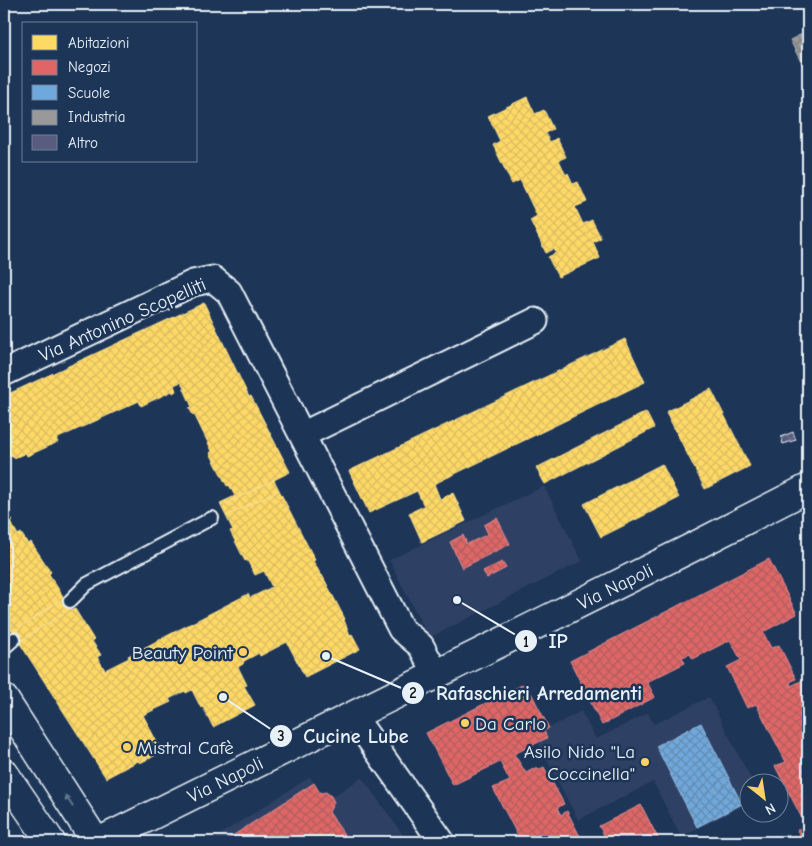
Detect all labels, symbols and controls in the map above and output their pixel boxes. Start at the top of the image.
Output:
legend [22,22,198,162]
text: Abitazioni [68,34,129,52]
text: Negozi [68,58,111,76]
text: Scuole [68,84,110,102]
text: Industria [68,108,125,126]
text: Altro [68,134,98,152]
street label: Via Antonino Scopelliti [35,273,209,367]
street label: Via Napoli [574,559,657,615]
callout: IP [514,624,578,659]
text: IP [548,630,568,653]
text: 1 [523,633,529,651]
place label: Beauty Point [132,642,234,664]
marker: Beauty Point [237,646,249,658]
callout: Rafaschieri Arredamenti [401,675,652,710]
text: Rafaschieri Arredamenti [436,682,642,705]
text: 2 [409,684,417,702]
place label: Da Carlo [475,713,546,735]
marker: Da Carlo [459,717,471,729]
callout: Cucine Lube [268,718,419,753]
text: Cucine Lube [303,725,409,748]
text: 3 [277,727,285,745]
place label: Mistral Cafè [137,737,234,759]
marker: Mistral Cafè [121,741,133,753]
place label: Asilo Nido "La Coccinella" [524,741,635,785]
street label: Via Napoli [184,752,267,808]
marker: Asilo Nido "La Coccinella" [639,756,651,768]
north arrow [740,774,790,824]
one-way arrow [65,795,74,808]
text: N [762,799,778,818]

